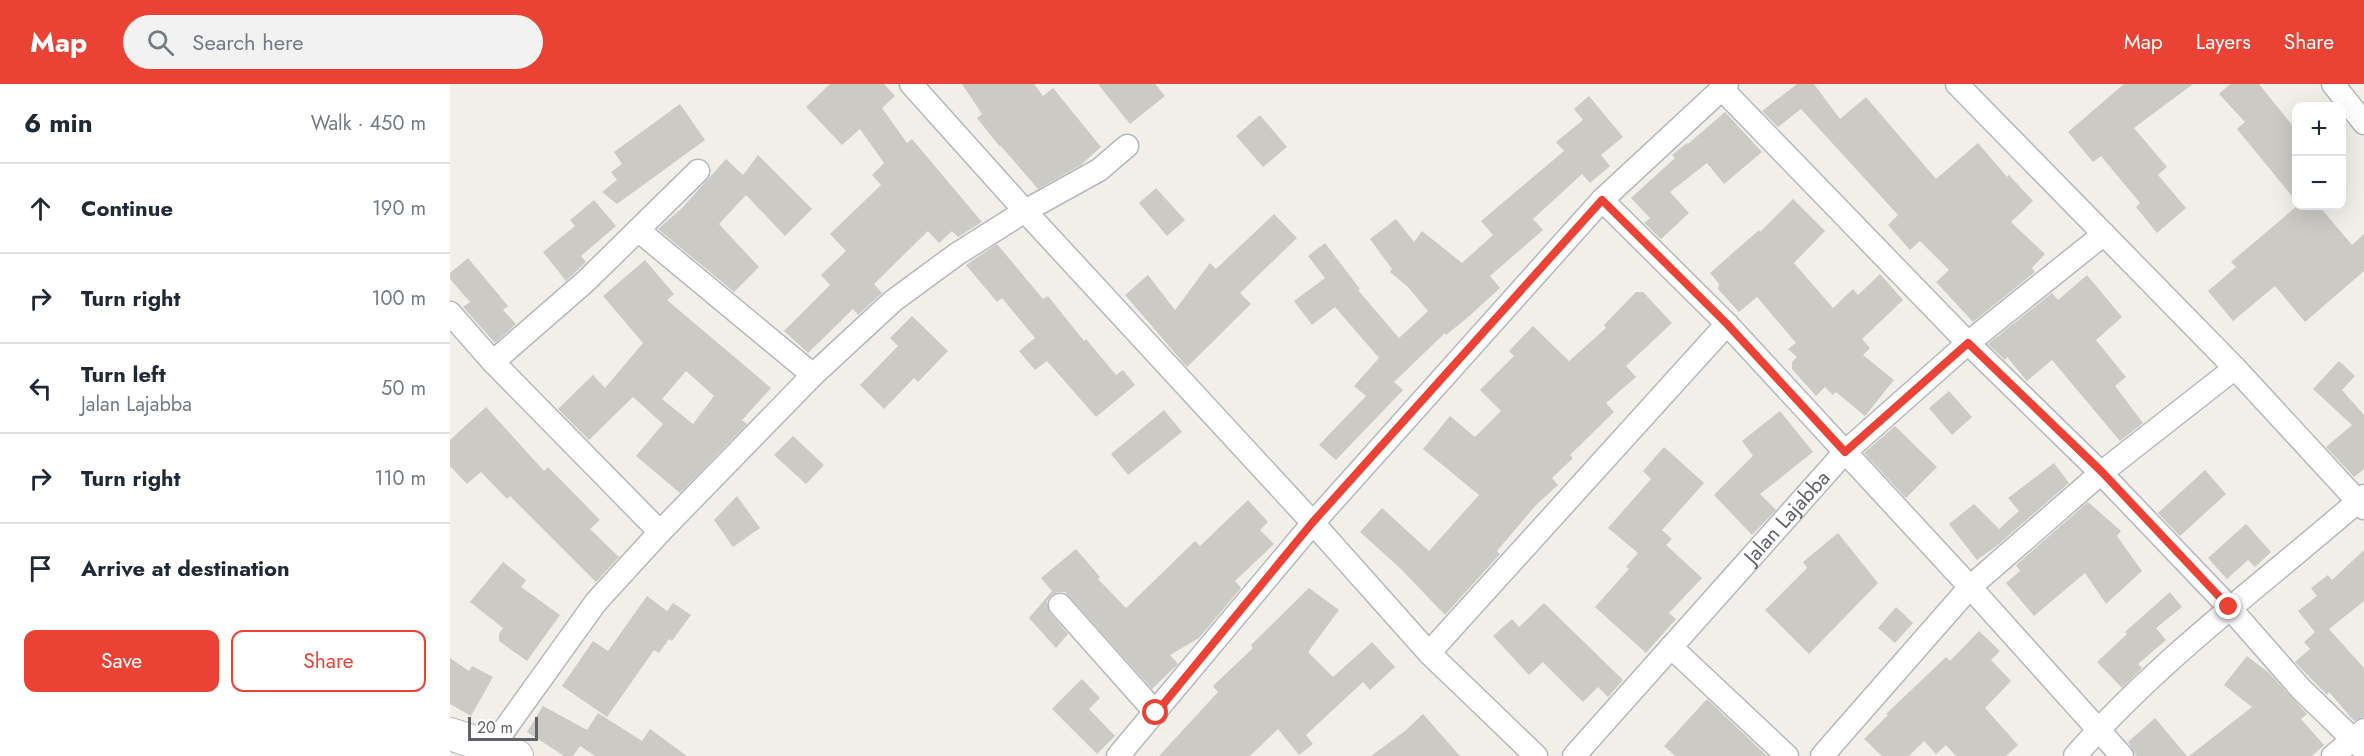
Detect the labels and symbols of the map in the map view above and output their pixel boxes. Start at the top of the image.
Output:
street label: Jalan Lajabba [1735,464,1837,573]
route end [2215,593,2241,619]
route start [1142,699,1168,725]
scale bar [468,714,538,742]

